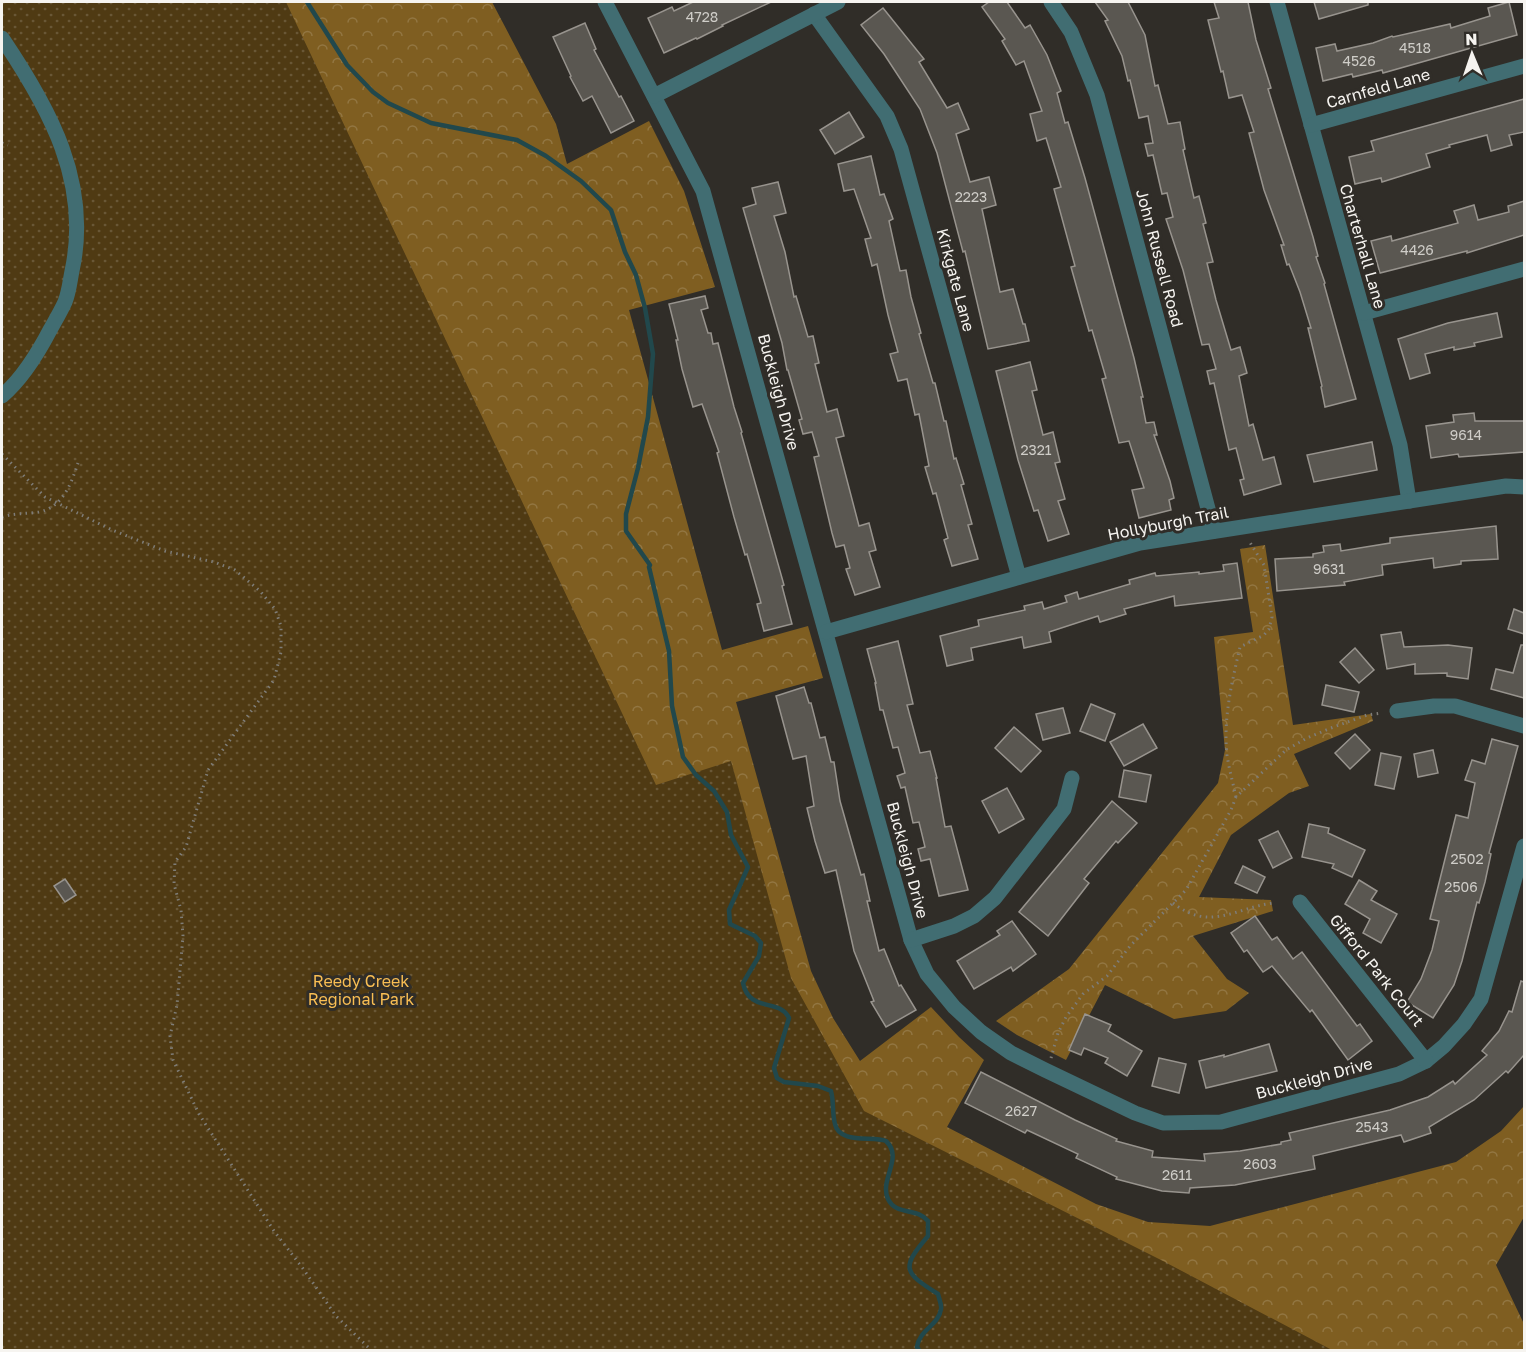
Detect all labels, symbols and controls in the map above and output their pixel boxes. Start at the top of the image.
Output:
house number: 4728 [686,8,718,25]
north arrow [1442,24,1502,84]
text: N [1465,29,1478,49]
house number: 4518 [1399,39,1431,56]
house number: 4526 [1342,52,1376,69]
street label: Carnfeld Lane [1324,64,1432,112]
street label: Charterhall Lane [1336,181,1390,311]
street label: John Russell Road [1132,187,1188,329]
house number: 2223 [955,188,987,205]
street label: Kirkgate Lane [933,226,979,334]
house number: 4426 [1400,241,1434,258]
street label: Buckleigh Drive [754,331,804,453]
house number: 9614 [1450,426,1482,443]
house number: 2321 [1020,441,1052,458]
street label: Hollyburgh Trail [1106,501,1230,545]
house number: 9631 [1313,560,1345,577]
street label: Buckleigh Drive [883,799,933,921]
house number: 2502 [1450,850,1484,867]
house number: 2506 [1444,878,1478,895]
street label: Gifford Park Court [1326,910,1428,1030]
park label: Reedy Creek Regional Park [308,971,414,1009]
street label: Buckleigh Drive [1253,1053,1375,1103]
house number: 2627 [1005,1102,1037,1119]
house number: 2543 [1356,1118,1388,1135]
house number: 2603 [1243,1155,1277,1172]
house number: 2611 [1162,1166,1192,1183]

